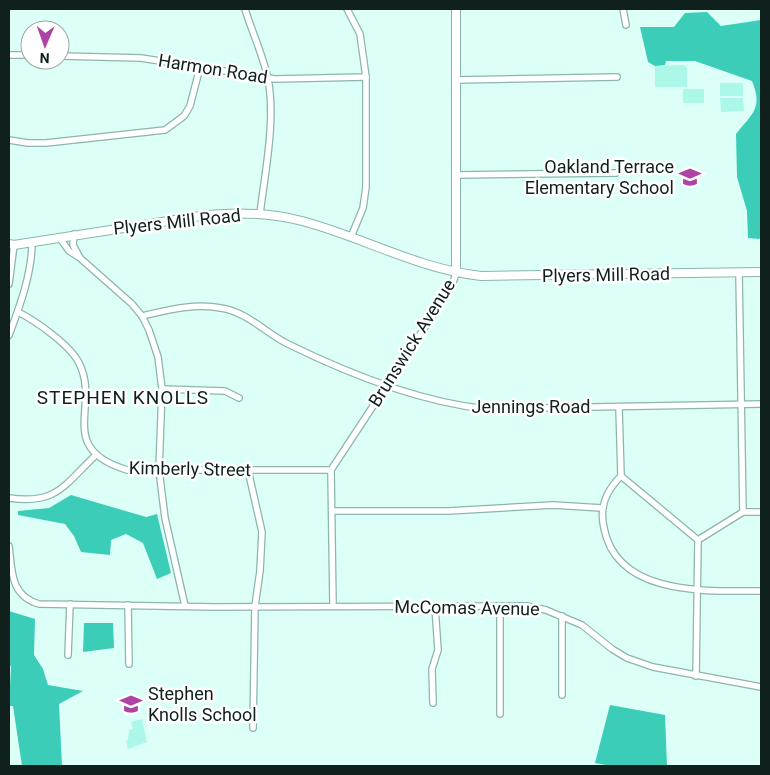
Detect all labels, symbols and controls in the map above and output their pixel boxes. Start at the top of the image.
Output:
north arrow [20,20,70,70]
street label: Harmon Road [157,49,269,88]
text: N [39,50,50,66]
place label: Oakland Terrace Elementary School [525,156,674,198]
school or university icon: Oakland Terrace Elementary School [677,164,703,190]
street label: Plyers Mill Road [112,204,242,239]
street label: Plyers Mill Road [542,263,670,286]
street label: Brunswick Avenue [364,275,459,410]
district label: STEPHEN KNOLLS [37,386,209,409]
street label: Jennings Road [472,396,590,417]
street label: Kimberly Street [129,457,251,480]
street label: McComas Avenue [394,596,540,619]
place label: Stephen Knolls School [148,683,257,725]
school or university icon: Stephen Knolls School [118,691,144,717]

